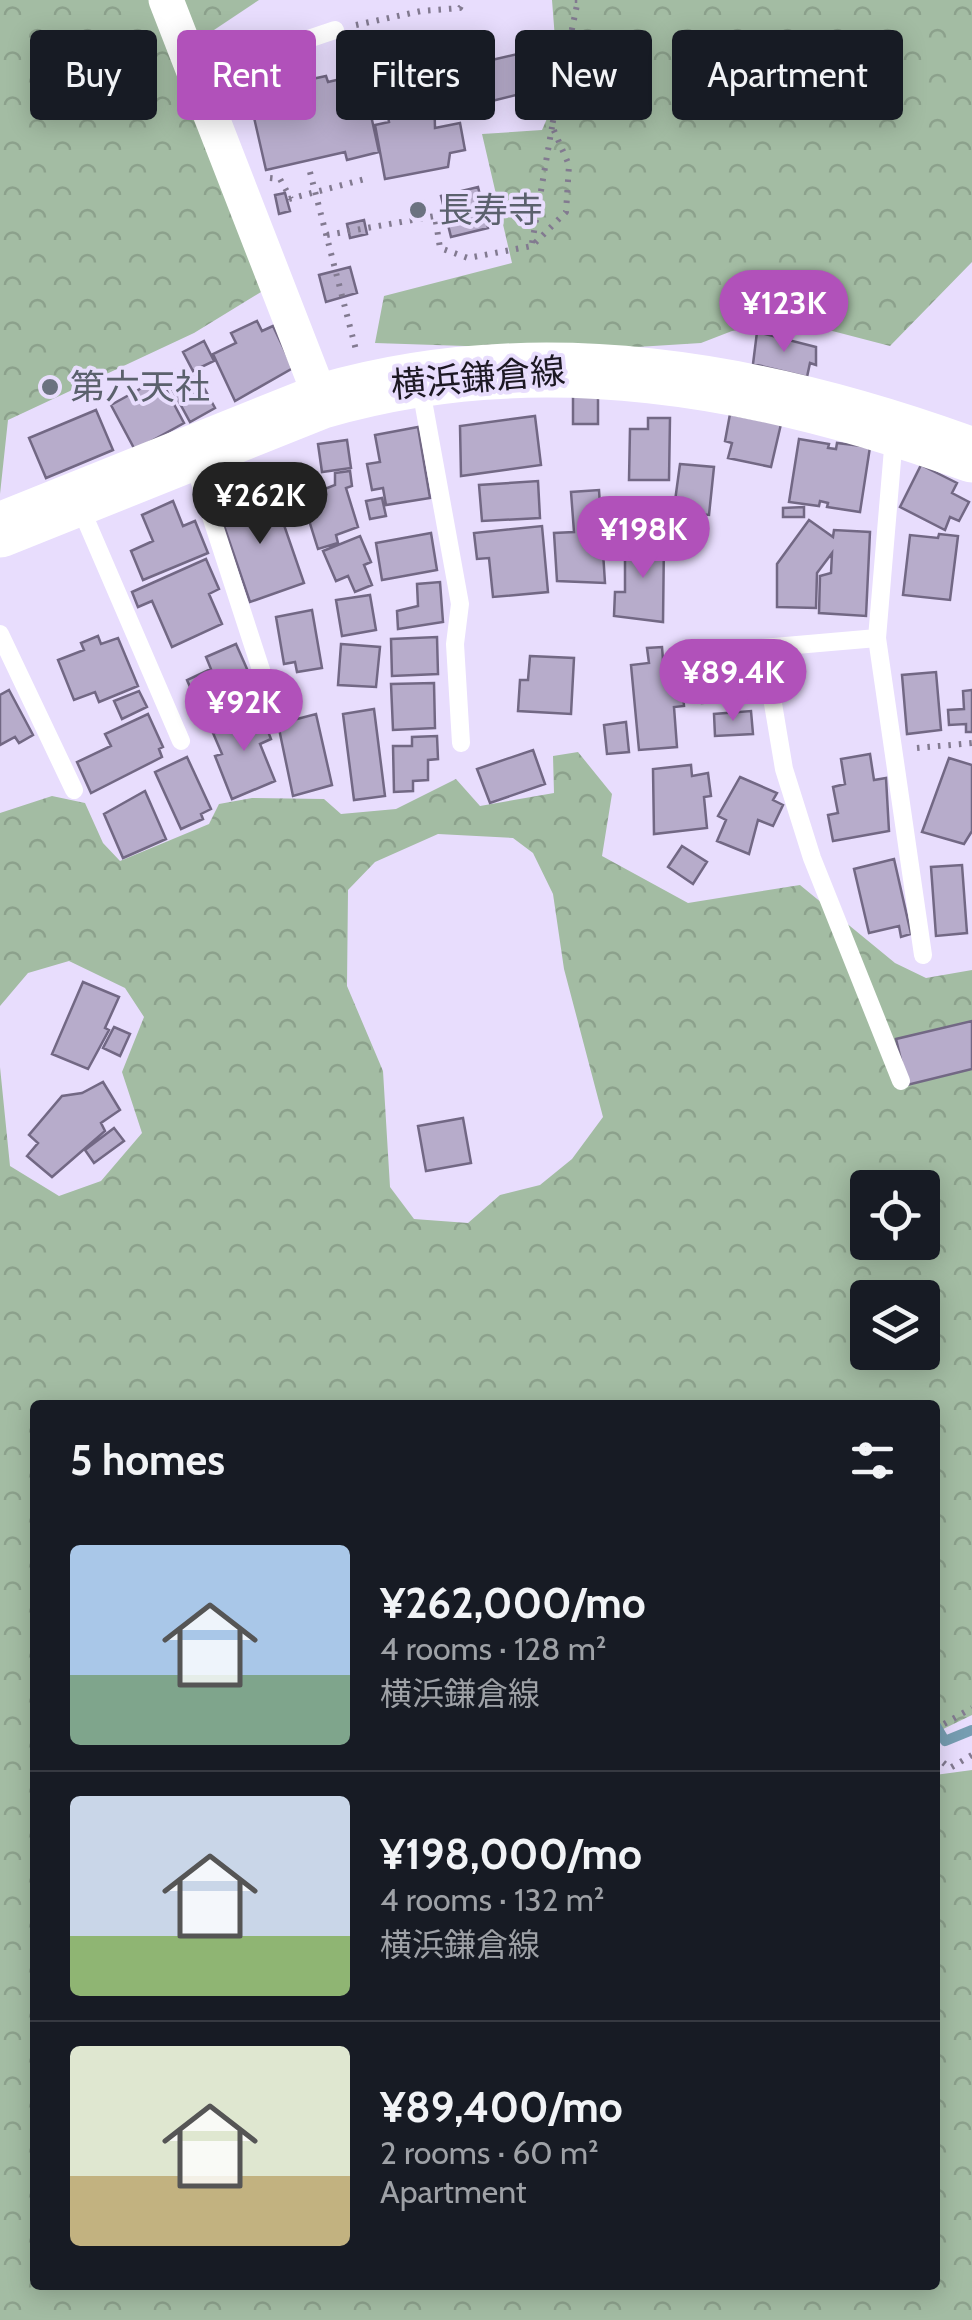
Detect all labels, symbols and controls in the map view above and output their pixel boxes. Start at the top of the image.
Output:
chip: Buy [30,30,157,120]
chip: Rent [177,30,316,120]
chip: Filters [336,30,495,120]
chip: New [515,30,652,120]
chip: Apartment [672,30,903,120]
place label: 長寿寺 [438,188,543,231]
marker: 長寿寺 [407,199,429,221]
pin: ¥123K [714,270,854,355]
text: ¥123K [741,283,827,322]
street label: 横浜鎌倉線 [389,348,567,407]
place label: 第六天社 [70,365,210,408]
marker: 第六天社 [39,376,61,398]
pin: ¥262K [190,462,330,547]
text: ¥262K [214,475,306,514]
pin: ¥198K [573,496,713,581]
text: ¥198K [599,509,687,548]
pin: ¥89.4K [652,639,814,724]
text: ¥89.4K [681,652,785,691]
pin: ¥92K [185,669,303,754]
text: ¥92K [207,682,281,721]
map controls [850,1170,940,1370]
button: locate [850,1170,940,1260]
button: layers [850,1280,940,1370]
icon: filters [845,1433,900,1488]
text: 5 homes [70,1434,225,1486]
text: ¥262,000/mo [380,1577,646,1629]
icon: home [150,1585,270,1705]
text: 4 rooms · 128 m² [380,1629,606,1668]
text: 横浜鎌倉線 [380,1674,540,1713]
text: ¥198,000/mo [380,1828,642,1880]
icon: home [150,1836,270,1956]
text: 4 rooms · 132 m² [380,1880,604,1919]
text: 横浜鎌倉線 [380,1925,540,1964]
text: ¥89,400/mo [380,2081,623,2133]
icon: home [150,2086,270,2206]
text: 2 rooms · 60 m² [380,2133,599,2172]
text: Apartment [380,2172,527,2211]

